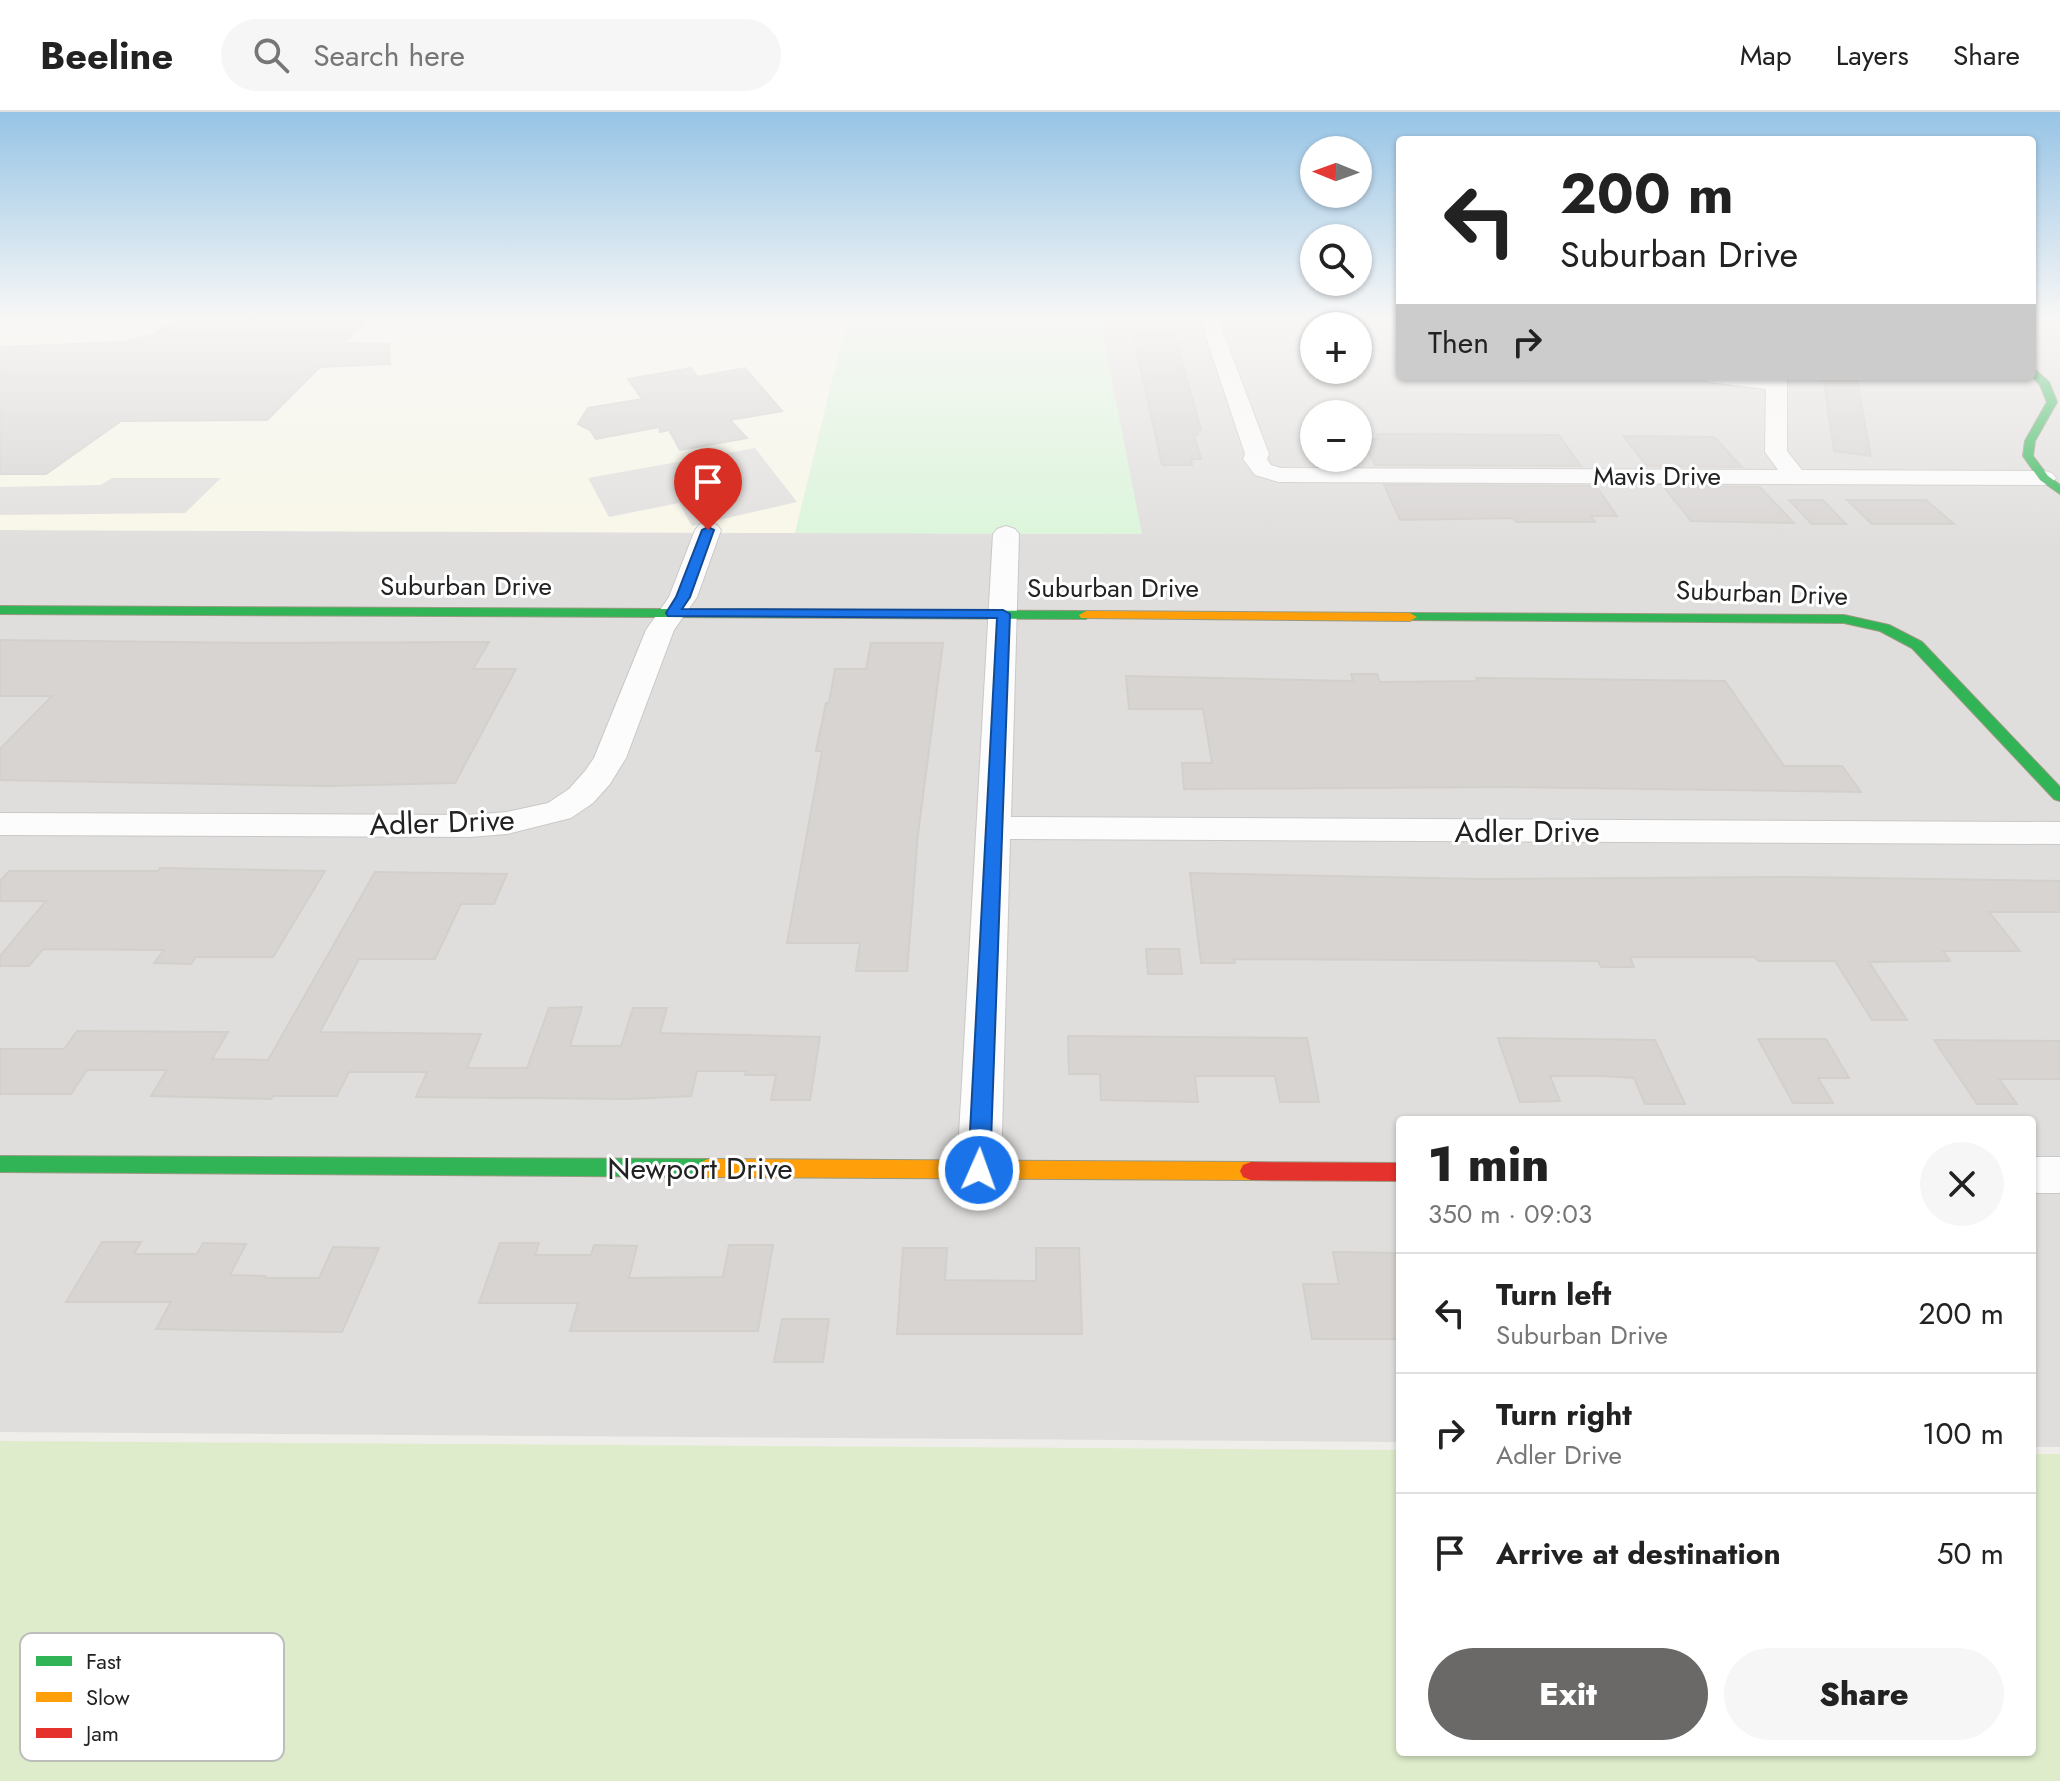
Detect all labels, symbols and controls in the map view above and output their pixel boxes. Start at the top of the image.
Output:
search box [221,19,781,91]
text: Beeline [40,28,173,83]
icon: search [249,33,293,77]
text: Search here [313,34,465,77]
text: Map [1740,35,1792,76]
text: Layers [1836,35,1909,76]
text: Share [1953,35,2020,76]
north arrow [1300,136,1372,208]
map controls [1300,136,1372,472]
text: 200 m [1560,153,1734,234]
icon: left [1428,168,1532,272]
button: search [1300,224,1372,296]
text: Suburban Drive [1560,228,1798,280]
button: + [1300,312,1372,384]
icon: right [1505,320,1549,364]
text: Then [1428,321,1489,364]
button: − [1300,400,1372,472]
pin [674,448,742,530]
street label: Mavis Drive [1593,457,1721,495]
icon: arrive [686,460,730,504]
street label: Suburban Drive [380,567,552,605]
street label: Suburban Drive [1027,569,1199,607]
street label: Suburban Drive [1675,571,1849,615]
street label: Adler Drive [369,798,515,846]
street label: Adler Drive [1454,810,1600,853]
position arrow [937,1128,1021,1212]
text: 1 min [1428,1130,1549,1199]
button: close [1920,1142,2004,1226]
street label: Newport Drive [607,1147,793,1190]
text: 350 m · 09:03 [1428,1195,1592,1233]
text: Turn left [1496,1273,1611,1316]
icon: left [1428,1291,1472,1335]
text: 200 m [1919,1292,2004,1335]
text: Suburban Drive [1496,1316,1668,1354]
text: Turn right [1496,1393,1632,1436]
icon: right [1428,1411,1472,1455]
text: 100 m [1922,1412,2004,1455]
text: Adler Drive [1496,1436,1622,1474]
icon: arrive [1428,1531,1472,1575]
text: Arrive at destination [1496,1532,1781,1575]
text: 50 m [1937,1532,2004,1575]
legend [20,1633,284,1761]
text: Fast [86,1645,122,1677]
button: Exit [1428,1648,1708,1740]
button: Share [1724,1648,2004,1740]
text: Slow [86,1681,130,1713]
text: Jam [83,1717,119,1749]

